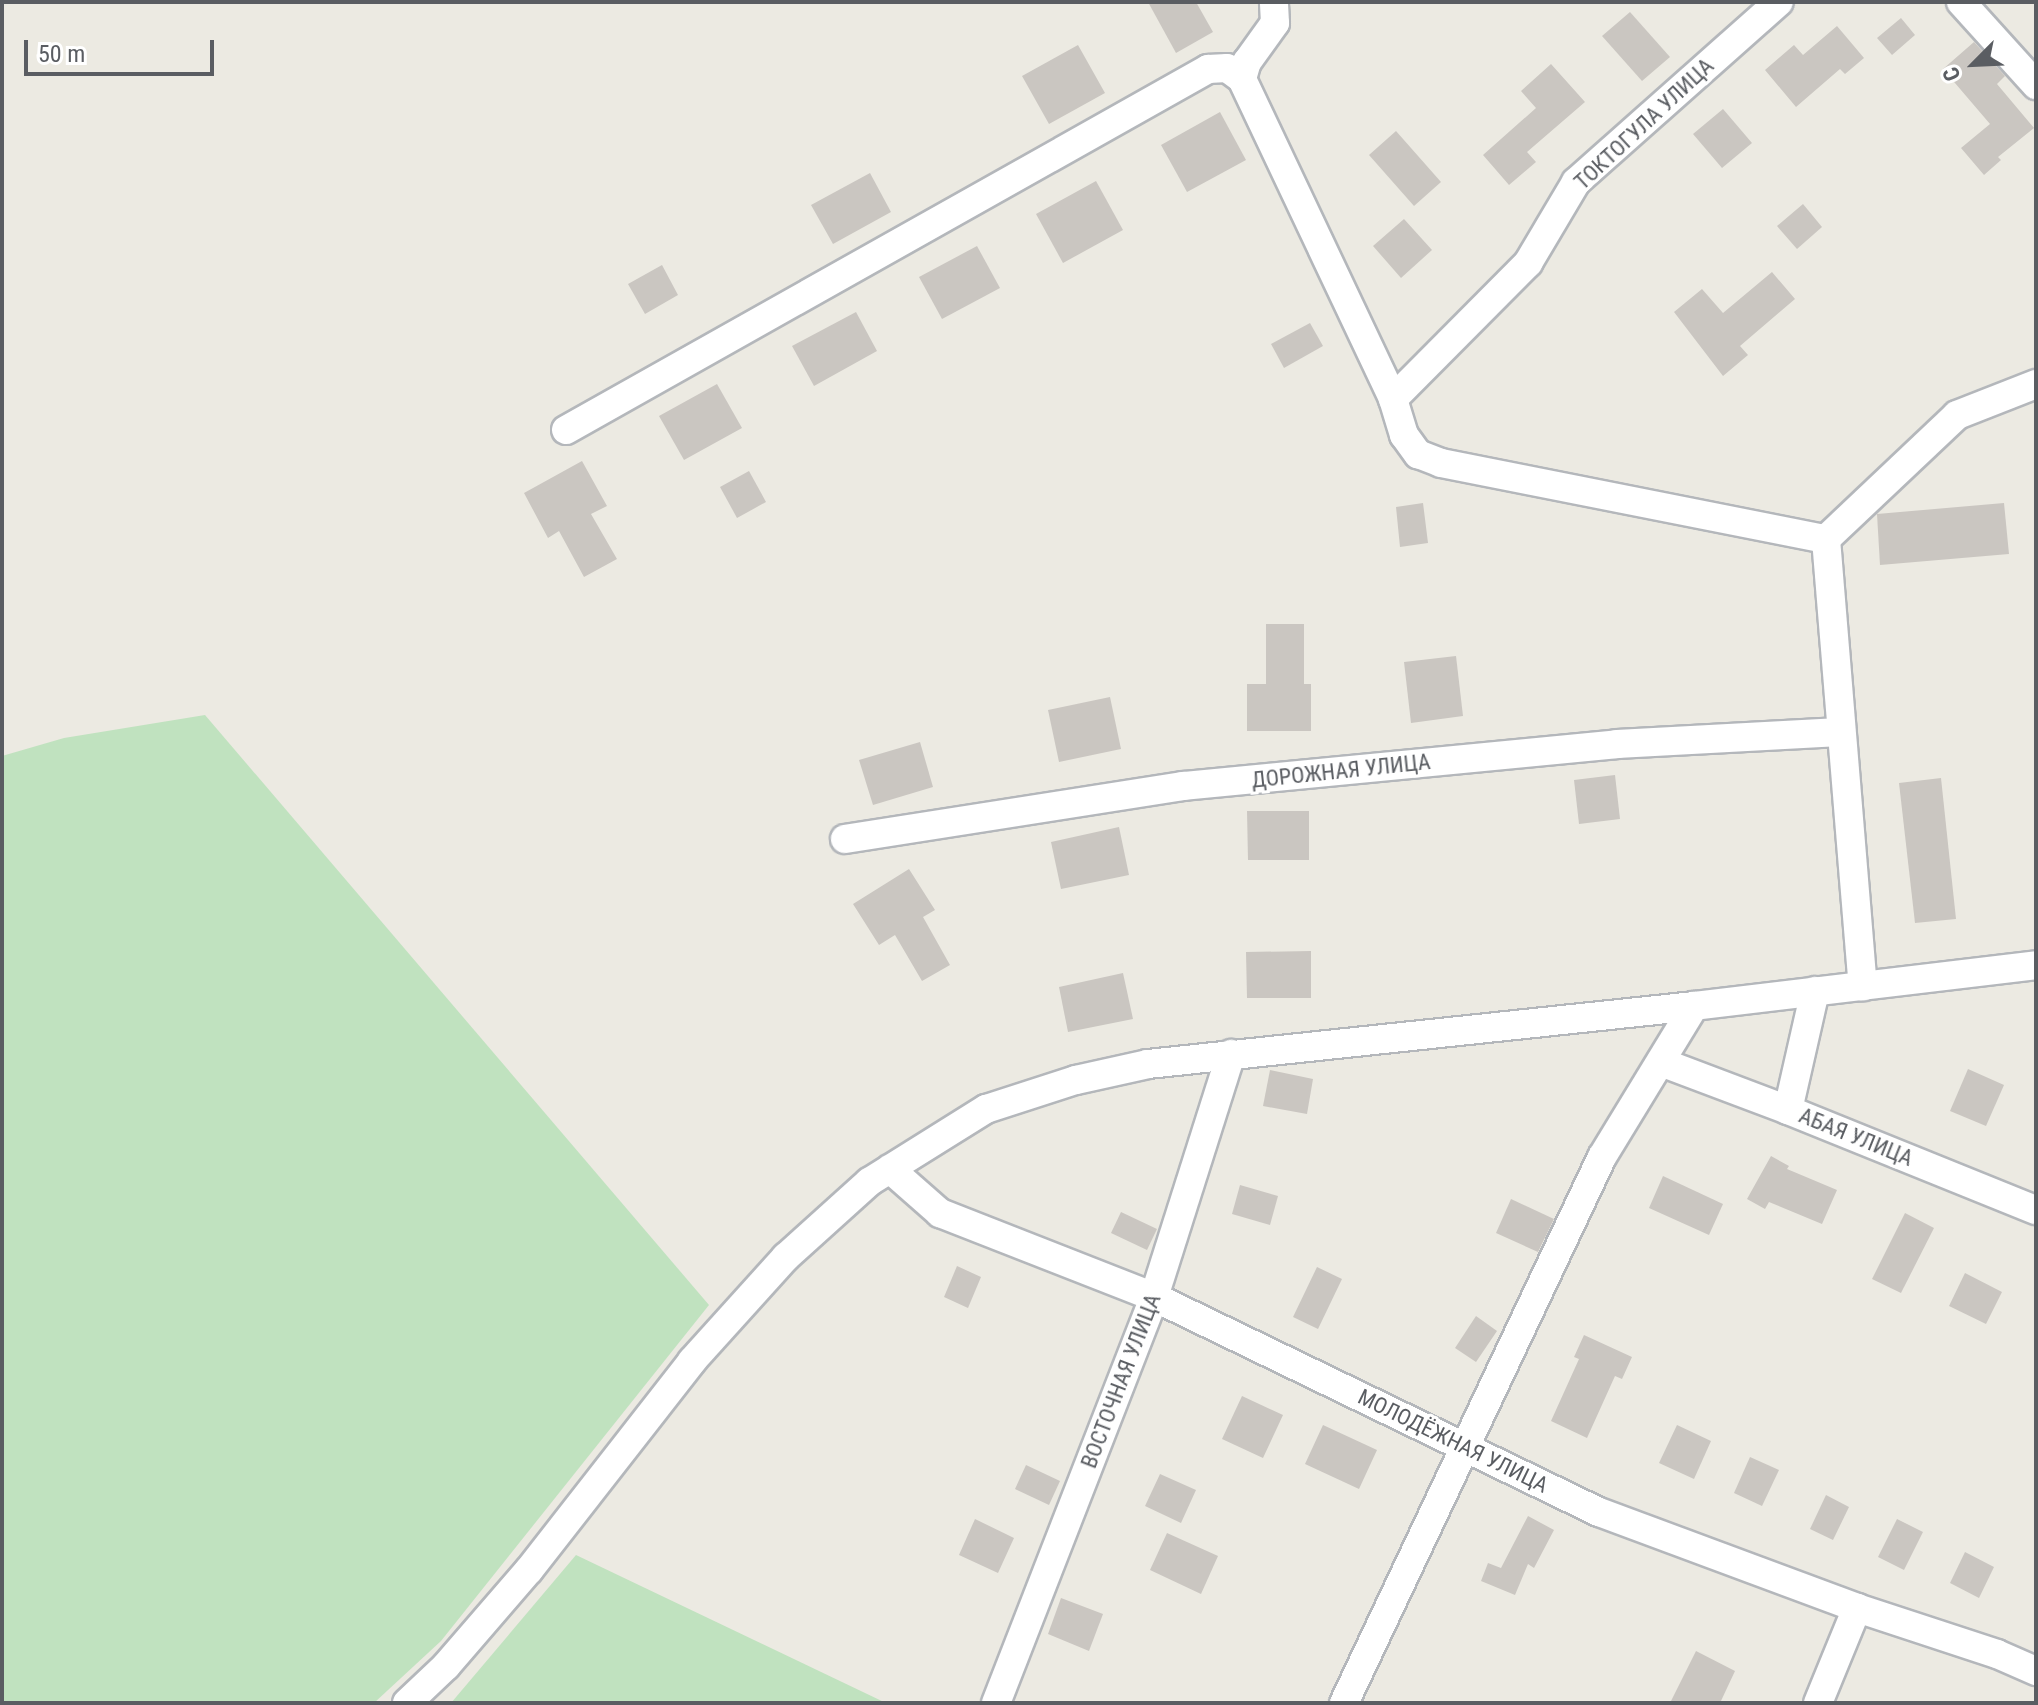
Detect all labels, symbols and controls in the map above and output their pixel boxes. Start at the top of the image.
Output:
scale bar [28,24,218,74]
north arrow [1934,24,2014,104]
text: 50 m [38,40,85,68]
street label: ТОКТОГУЛА УЛИЦА [1569,53,1719,195]
text: С [1938,63,1966,85]
street label: ДОРОЖНАЯ УЛИЦА [1250,748,1432,794]
street label: АБАЯ УЛИЦА [1795,1102,1917,1172]
street label: ВОСТОЧНАЯ УЛИЦА [1076,1290,1166,1472]
street label: МОЛОДЁЖНАЯ УЛИЦА [1354,1383,1552,1499]

